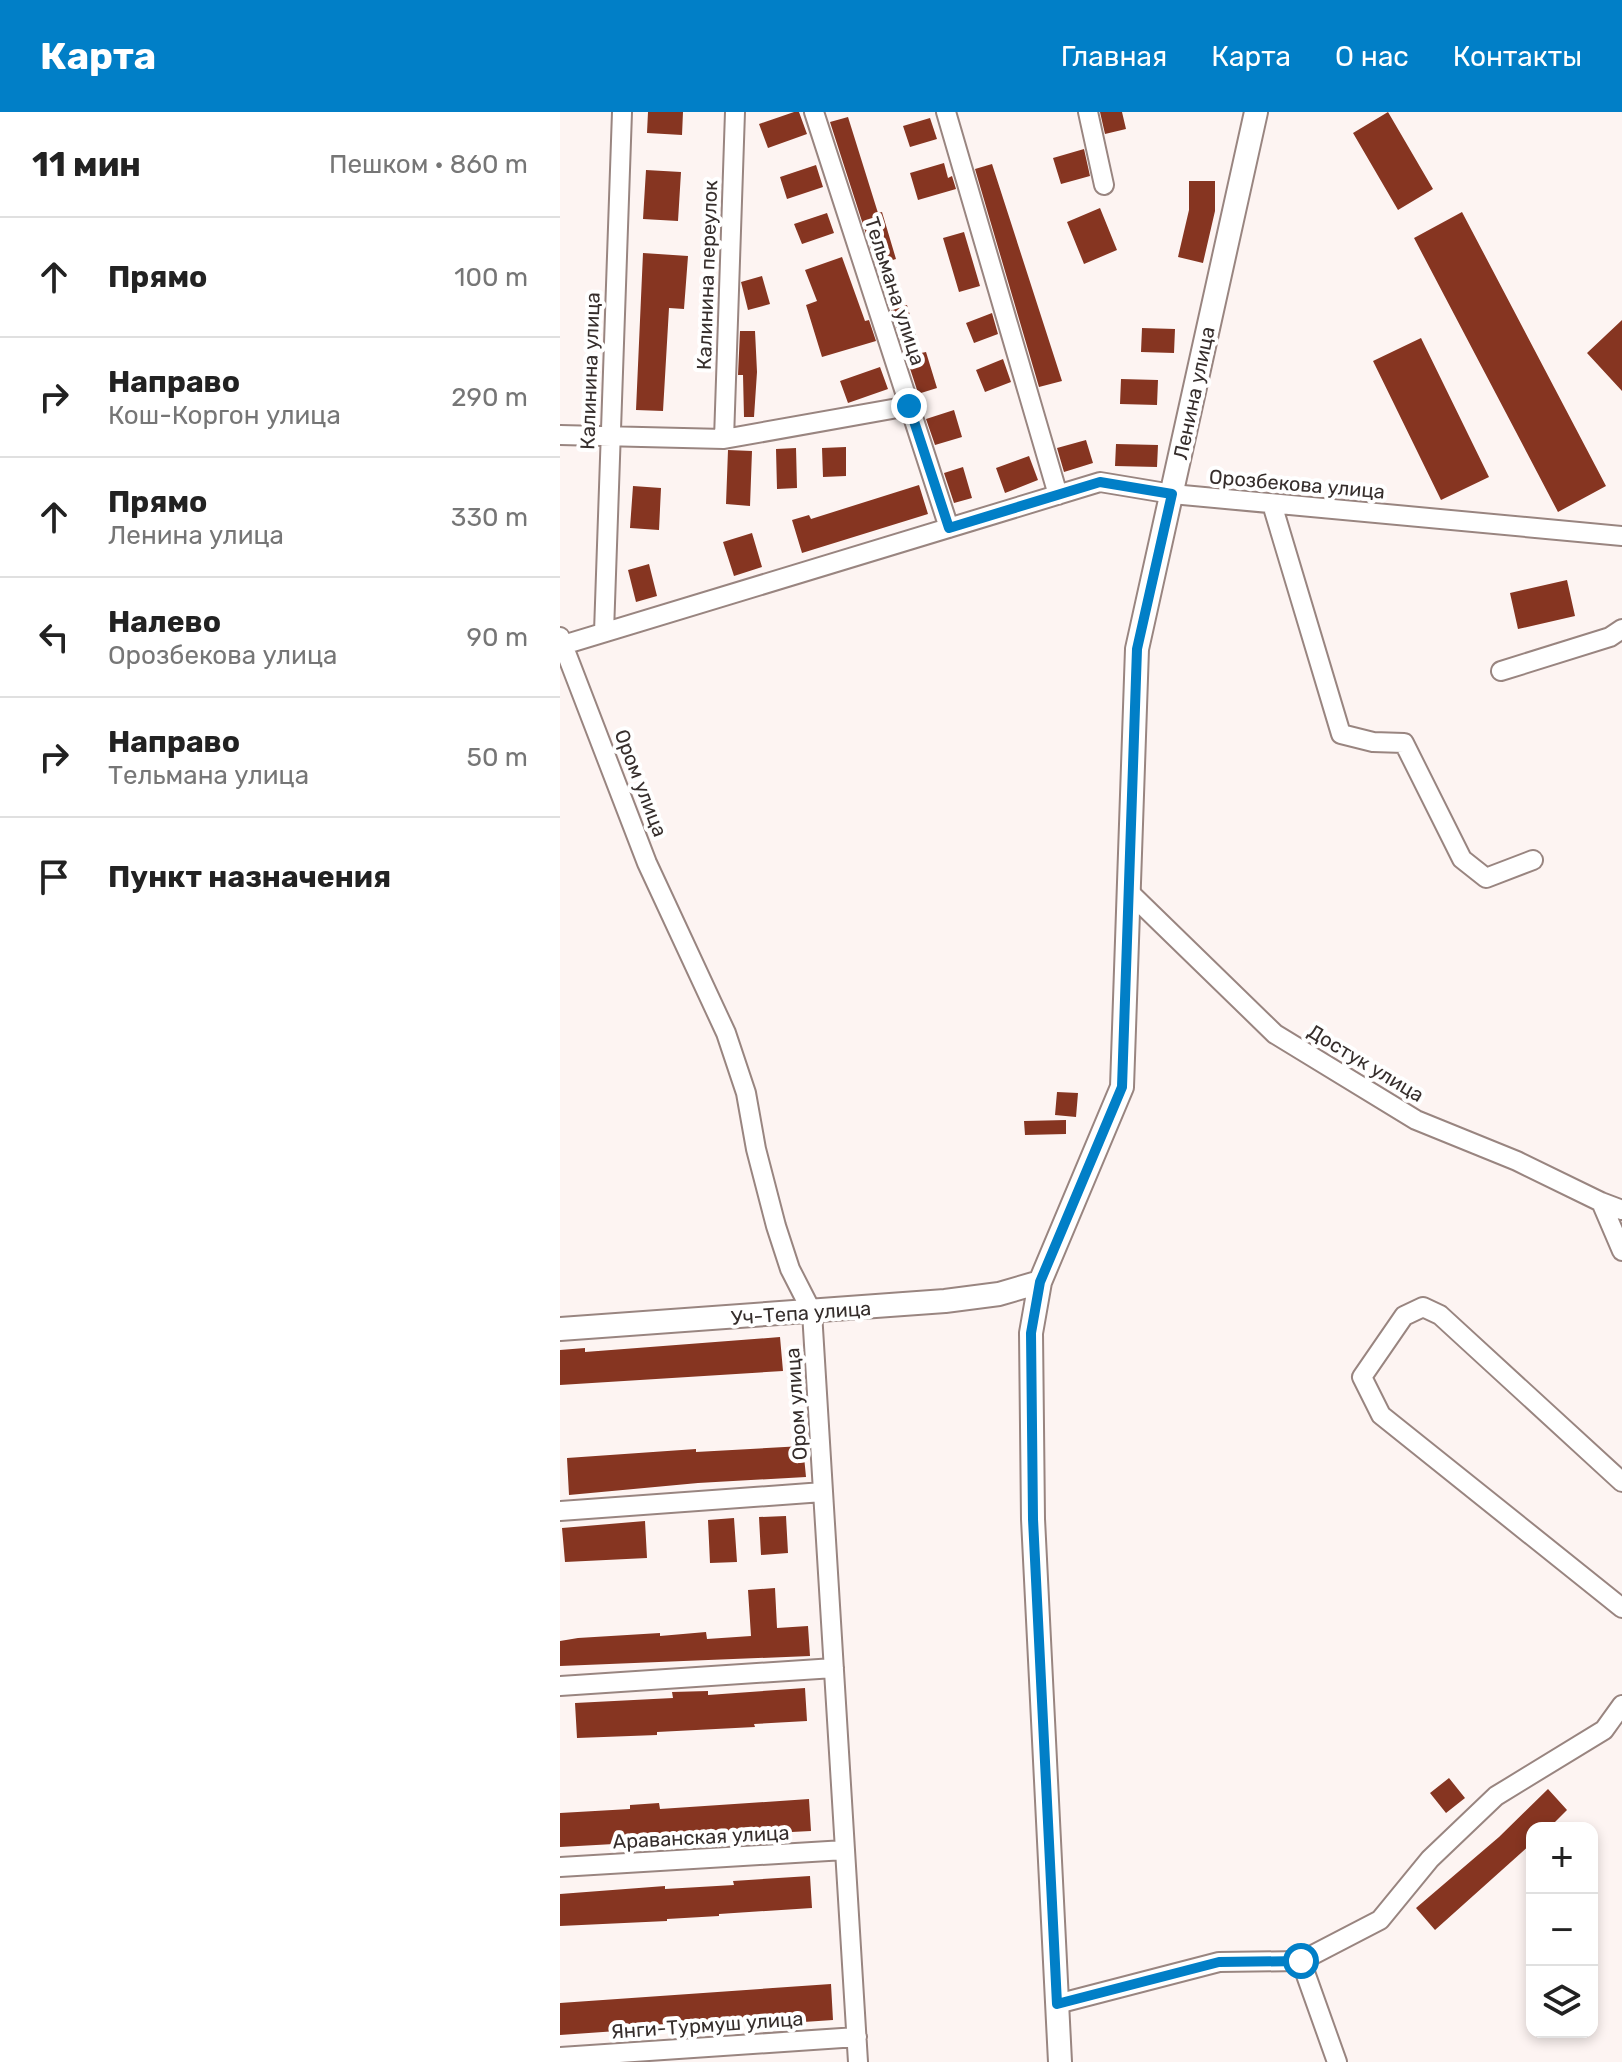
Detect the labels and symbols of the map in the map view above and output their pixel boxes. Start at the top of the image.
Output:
street label: Калинина переулок [692,179,722,370]
street label: Тельмана улица [860,214,930,368]
street label: Калинина улица [575,292,605,450]
street label: Ленина улица [1168,324,1220,462]
route end [891,388,927,424]
street label: Орозбекова улица [1208,464,1386,504]
street label: Ором улица [610,726,672,840]
street label: Достук улица [1304,1019,1428,1107]
street label: Уч-Тепа улица [730,1296,872,1330]
street label: Ором улица [780,1347,812,1461]
street label: Араванская улица [612,1820,790,1854]
route start [1283,1943,1319,1979]
street label: Янги-Турмуш улица [610,2006,804,2044]

